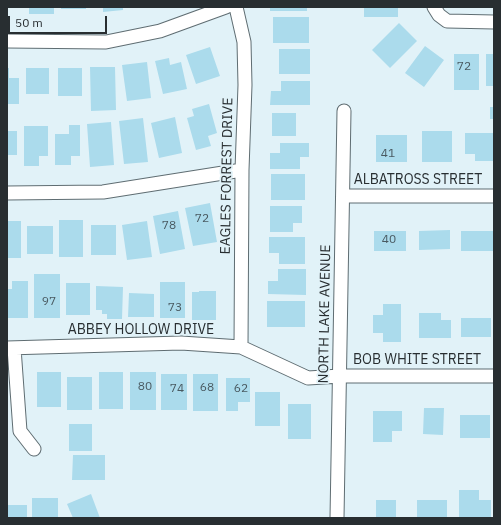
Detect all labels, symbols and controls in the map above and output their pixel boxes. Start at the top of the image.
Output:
scale bar [10,8,109,34]
text: 50 m [15,15,43,30]
house number: 72 [457,60,471,74]
street label: EAGLES FORREST DRIVE [217,97,237,255]
house number: 41 [381,147,395,161]
street label: ALBATROSS STREET [354,172,482,188]
house number: 72 [195,212,209,226]
house number: 78 [162,219,176,233]
house number: 40 [382,233,396,247]
street label: NORTH LAKE AVENUE [315,244,335,384]
house number: 97 [42,295,56,309]
house number: 73 [168,301,182,315]
street label: ABBEY HOLLOW DRIVE [68,322,214,338]
street label: BOB WHITE STREET [353,352,481,368]
house number: 80 [138,380,152,394]
house number: 68 [200,381,214,395]
house number: 74 [170,382,184,396]
house number: 62 [234,382,248,396]

